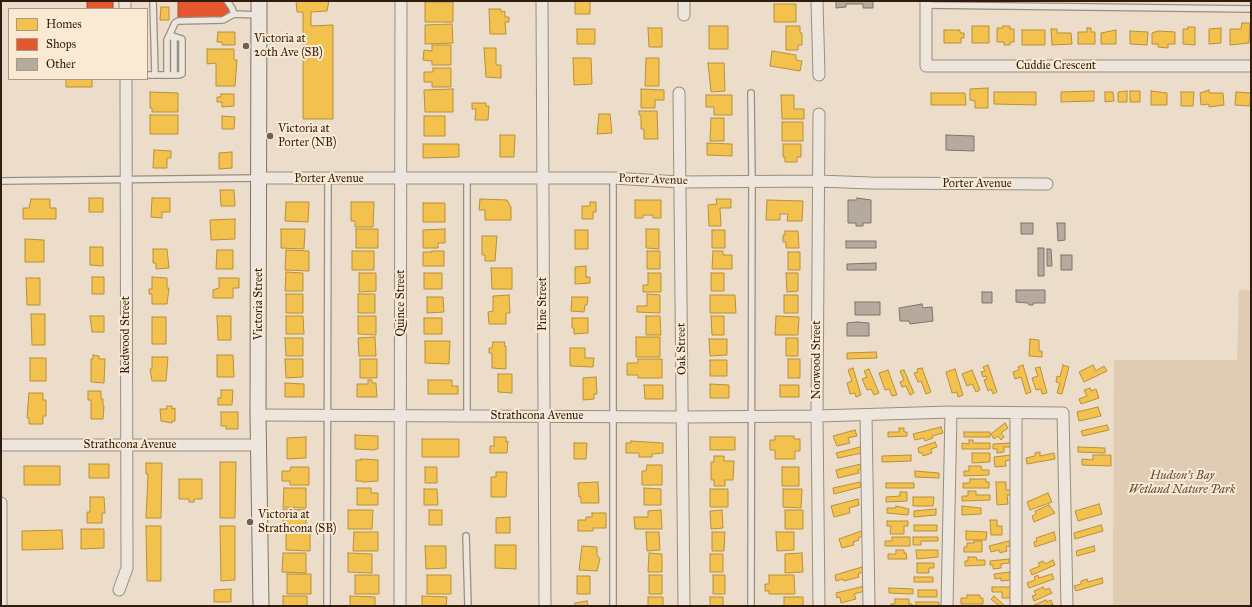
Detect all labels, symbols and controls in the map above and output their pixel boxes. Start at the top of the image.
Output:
legend [8,8,148,80]
text: Homes [46,17,82,31]
place label: Victoria at 20th Ave (SB) [254,32,323,60]
text: Shops [46,37,76,51]
marker: Victoria at 20th Ave (SB) [241,41,251,51]
text: Other [46,57,76,71]
street label: Cuddie Crescent [1016,59,1096,73]
place label: Victoria at Porter (NB) [278,122,336,150]
marker: Victoria at Porter (NB) [265,131,275,141]
street label: Porter Avenue [294,172,364,186]
street label: Porter Avenue [618,172,688,188]
street label: Porter Avenue [942,177,1012,191]
street label: Victoria Street [252,268,266,340]
street label: Quince Street [394,269,408,337]
street label: Pine Street [536,277,550,331]
street label: Redwood Street [119,296,133,374]
street label: Norwood Street [810,320,824,400]
street label: Oak Street [674,323,690,375]
street label: Strathcona Avenue [490,409,584,423]
street label: Strathcona Avenue [83,438,177,452]
park label: Hudson's Bay Wetland Nature Park [1129,469,1235,497]
place label: Victoria at Strathcona (SB) [258,508,337,536]
marker: Victoria at Strathcona (SB) [245,517,255,527]

